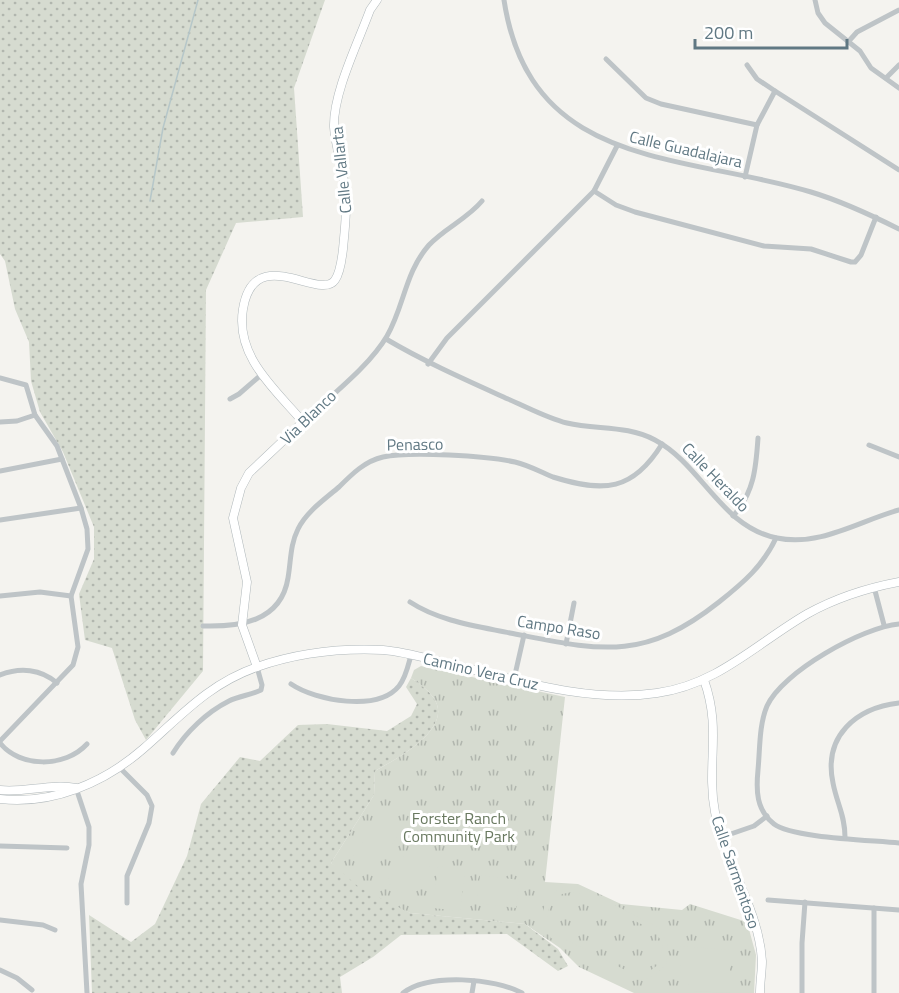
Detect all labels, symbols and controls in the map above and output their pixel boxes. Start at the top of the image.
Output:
scale bar [695,12,846,50]
text: 200 m [704,19,753,46]
street label: Calle Guadalajara [627,124,745,174]
street label: Calle Vallarta [325,125,357,215]
street label: Via Blanco [275,384,341,450]
street label: Penasco [386,432,444,456]
street label: Calle Heraldo [677,437,755,517]
street label: Campo Raso [516,609,602,645]
street label: Camino Vera Cruz [421,646,541,696]
park label: Forster Ranch Community Park [403,806,515,848]
street label: Calle Sarmentoso [705,812,767,932]

